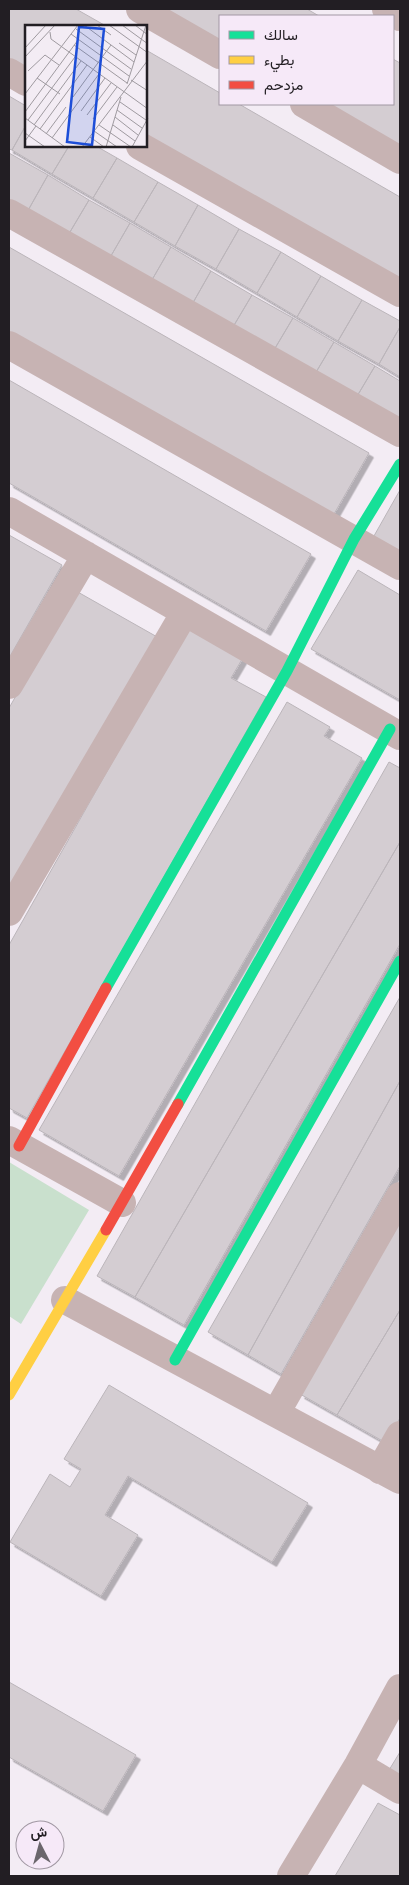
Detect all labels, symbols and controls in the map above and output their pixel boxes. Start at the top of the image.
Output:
legend [219,15,394,105]
inset map [25,25,148,148]
text: سالك [264,26,298,43]
text: بطيء [264,51,294,73]
text: مزدحم [264,76,303,95]
north arrow [15,1820,65,1870]
text: ش [29,1823,48,1842]

